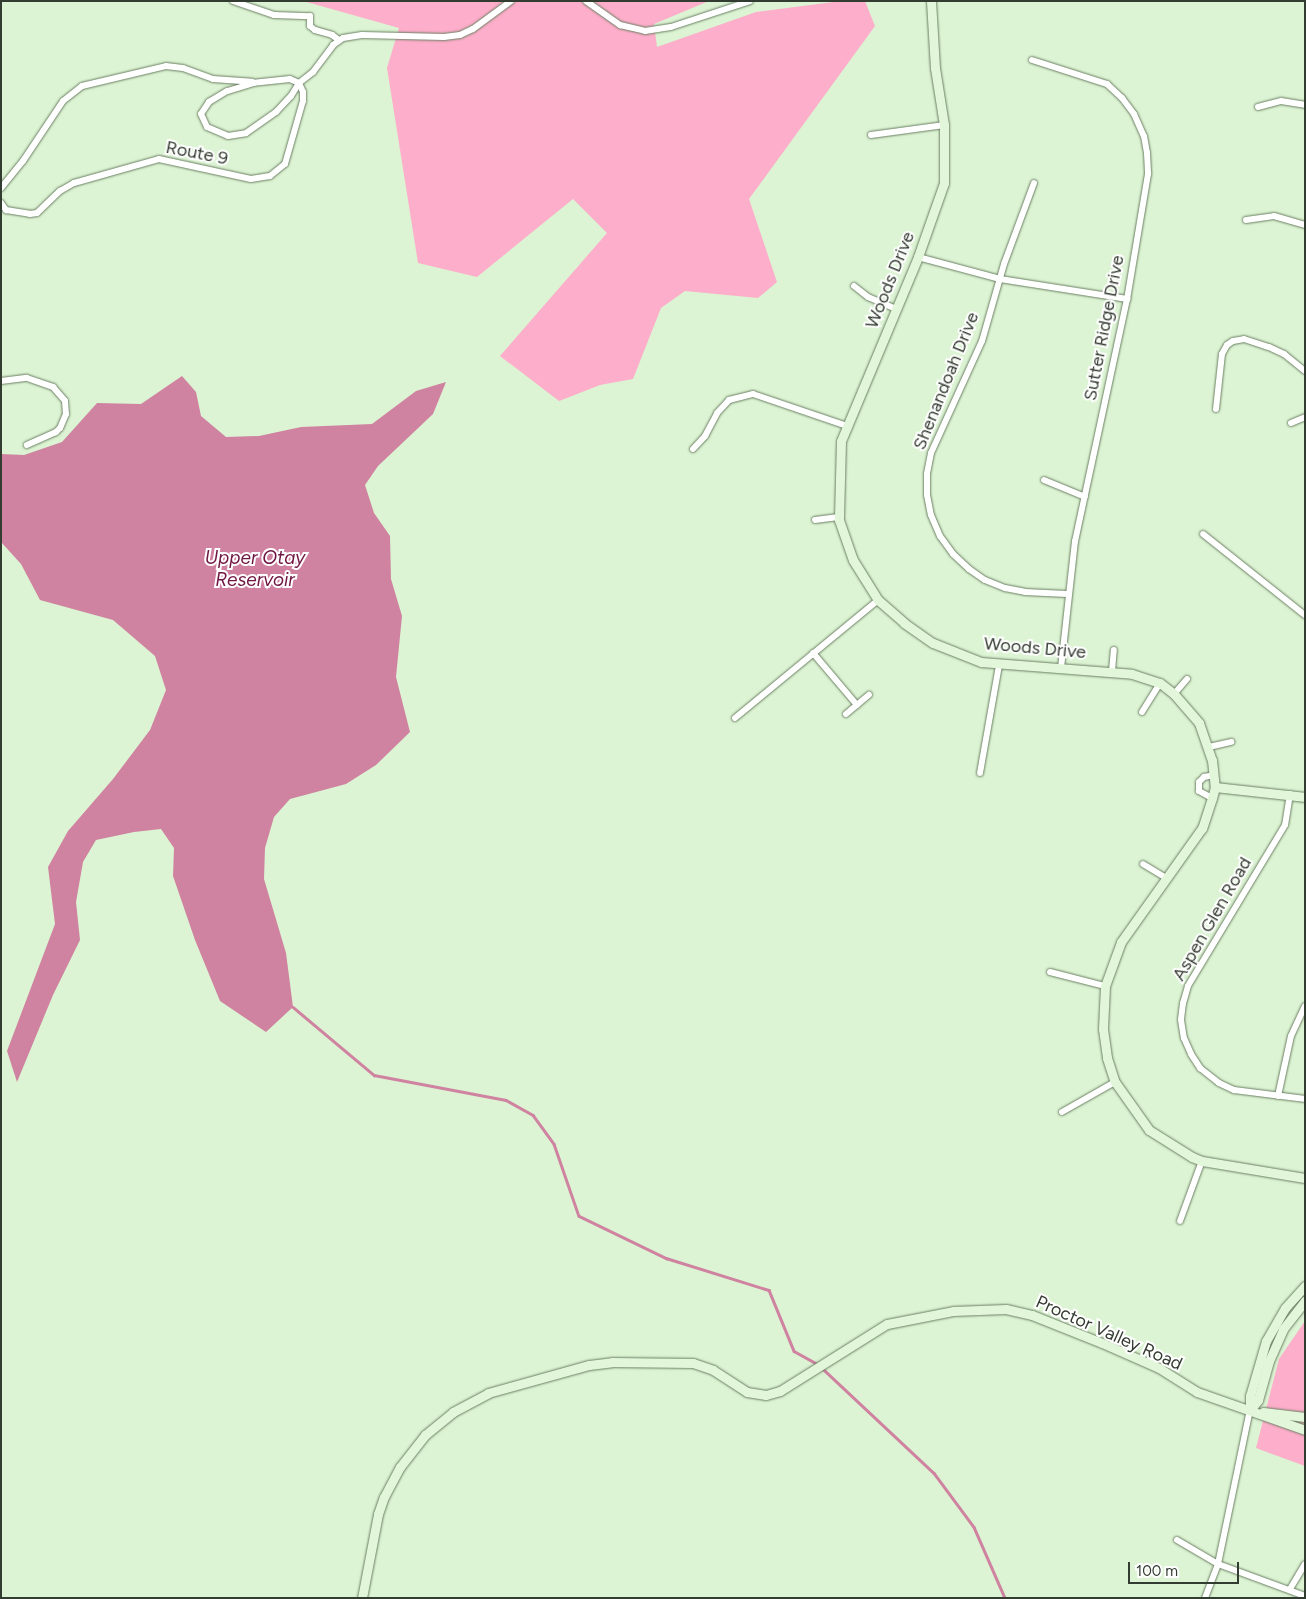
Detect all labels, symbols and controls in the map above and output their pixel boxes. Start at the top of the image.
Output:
street label: Route 9 [164,136,230,170]
street label: Woods Drive [861,228,919,332]
street label: Sutter Ridge Drive [1079,254,1129,402]
street label: Shenandoah Drive [909,309,983,453]
water label: Upper Otay Reservoir [205,547,305,591]
street label: Woods Drive [983,633,1087,663]
street label: Aspen Glen Road [1168,853,1256,985]
street label: Proctor Valley Road [1032,1291,1186,1375]
scale bar [1131,1552,1242,1584]
text: 100 m [1136,1562,1178,1580]

